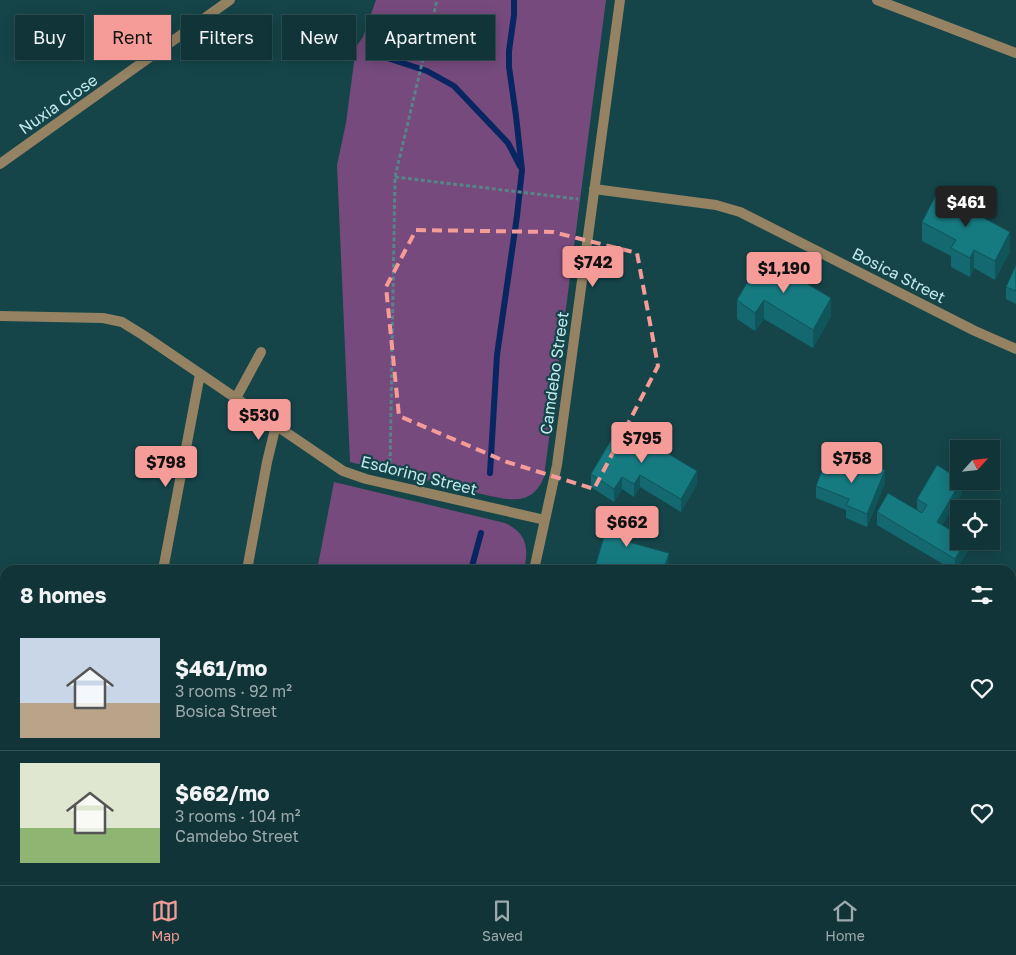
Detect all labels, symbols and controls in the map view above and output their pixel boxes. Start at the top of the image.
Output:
chip: Buy [15,15,84,60]
chip: Rent [94,15,171,60]
chip: Filters [181,15,272,60]
chip: New [282,15,356,60]
chip: Apartment [366,15,495,60]
street label: Nuxia Close [15,70,101,138]
pin: $461 [936,186,996,228]
text: $461 [946,192,986,212]
street label: Bosica Street [849,243,949,307]
pin: $742 [563,246,623,288]
text: $742 [573,252,613,272]
pin: $1,190 [743,252,825,294]
text: $1,190 [758,258,810,278]
street label: Camdebo Street [535,310,573,436]
pin: $530 [229,398,289,441]
text: $530 [239,405,279,425]
pin: $795 [612,422,672,464]
text: $795 [622,428,662,448]
north arrow [950,440,1000,490]
map controls [950,440,1000,550]
pin: $758 [822,442,882,484]
pin: $798 [136,446,196,488]
text: $758 [832,448,872,468]
street label: Esdoring Street [359,451,479,499]
text: $798 [146,452,186,472]
button: locate [950,500,1000,550]
pin: $662 [597,506,657,548]
text: $662 [607,512,647,532]
icon: filters [968,581,996,609]
text: 8 homes [20,582,107,608]
text: $461/mo [175,655,267,681]
icon: home [60,658,120,718]
icon: heart [968,674,996,702]
text: 3 rooms · 92 m² [175,681,292,701]
text: Bosica Street [175,701,277,721]
text: $662/mo [175,780,270,806]
icon: home [60,783,120,843]
icon: heart [968,799,996,827]
text: 3 rooms · 104 m² [175,806,300,826]
text: Camdebo Street [175,826,299,846]
tab: Map [151,897,180,944]
tab: Saved [482,897,523,944]
tab: Home [825,897,865,944]

